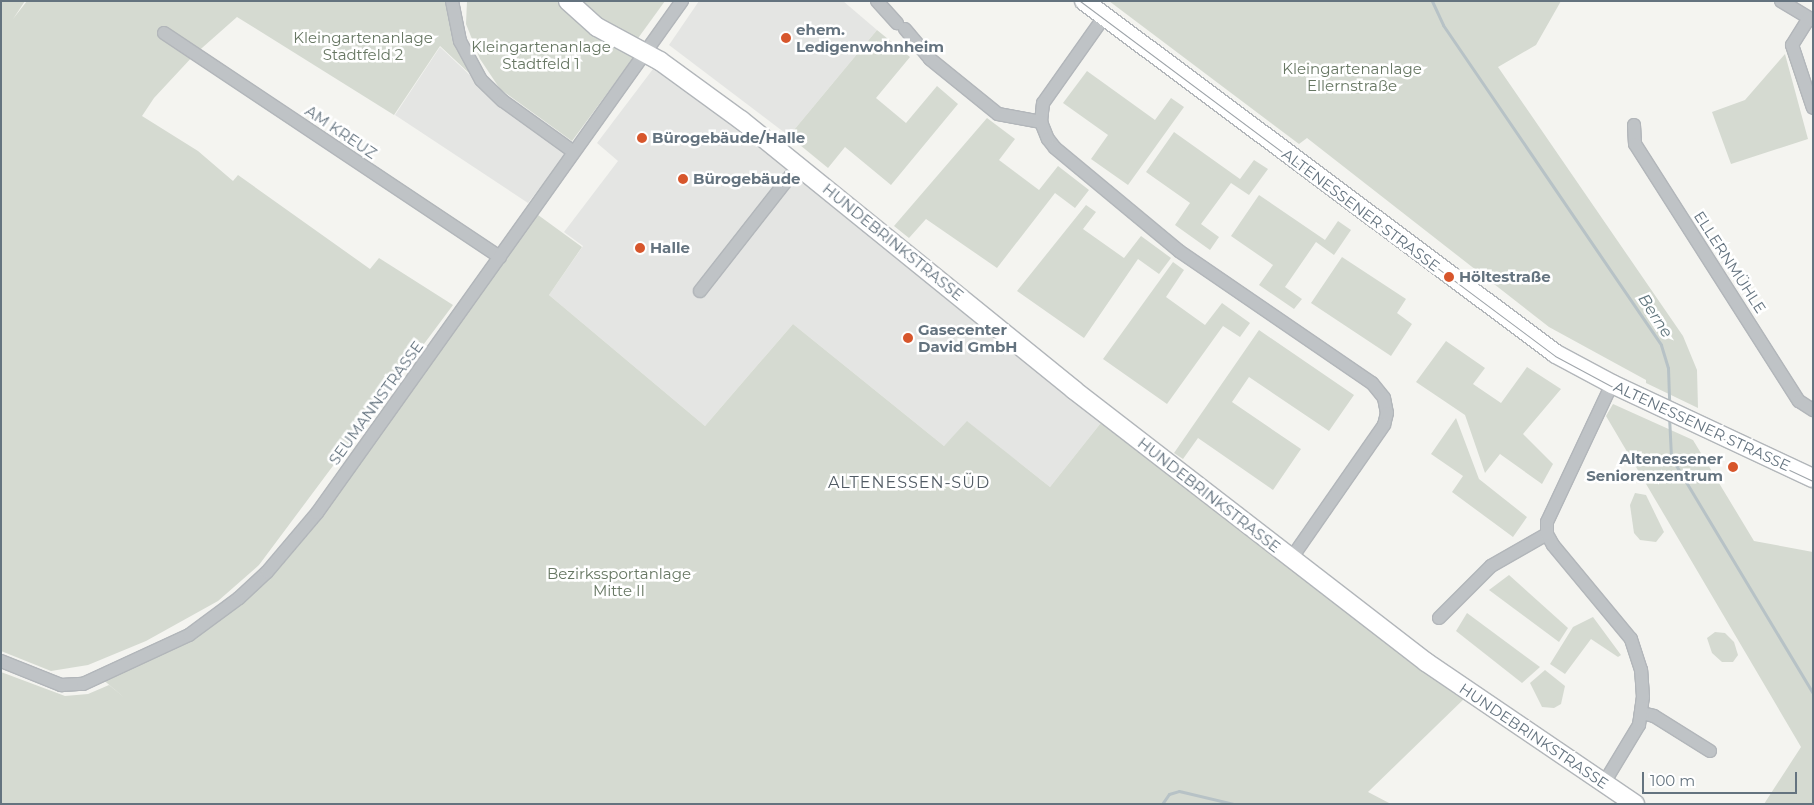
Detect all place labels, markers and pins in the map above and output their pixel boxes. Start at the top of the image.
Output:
place label: ehem. Ledigenwohnheim [796,20,944,55]
marker: ehem. Ledigenwohnheim [780,32,792,44]
place label: Bürogebäude/Halle [652,129,805,147]
marker: Bürogebäude/Halle [636,132,648,144]
place label: Bürogebäude [693,170,801,188]
marker: Bürogebäude [677,173,689,185]
place label: Halle [650,239,690,257]
marker: Halle [634,242,646,254]
place label: Höltestraße [1459,268,1551,286]
marker: Höltestraße [1443,271,1455,283]
place label: Gasecenter David GmbH [918,320,1017,355]
marker: Gasecenter David GmbH [902,332,914,344]
place label: Altenessener Seniorenzentrum [1586,449,1723,484]
marker: Altenessener Seniorenzentrum [1727,461,1739,473]

